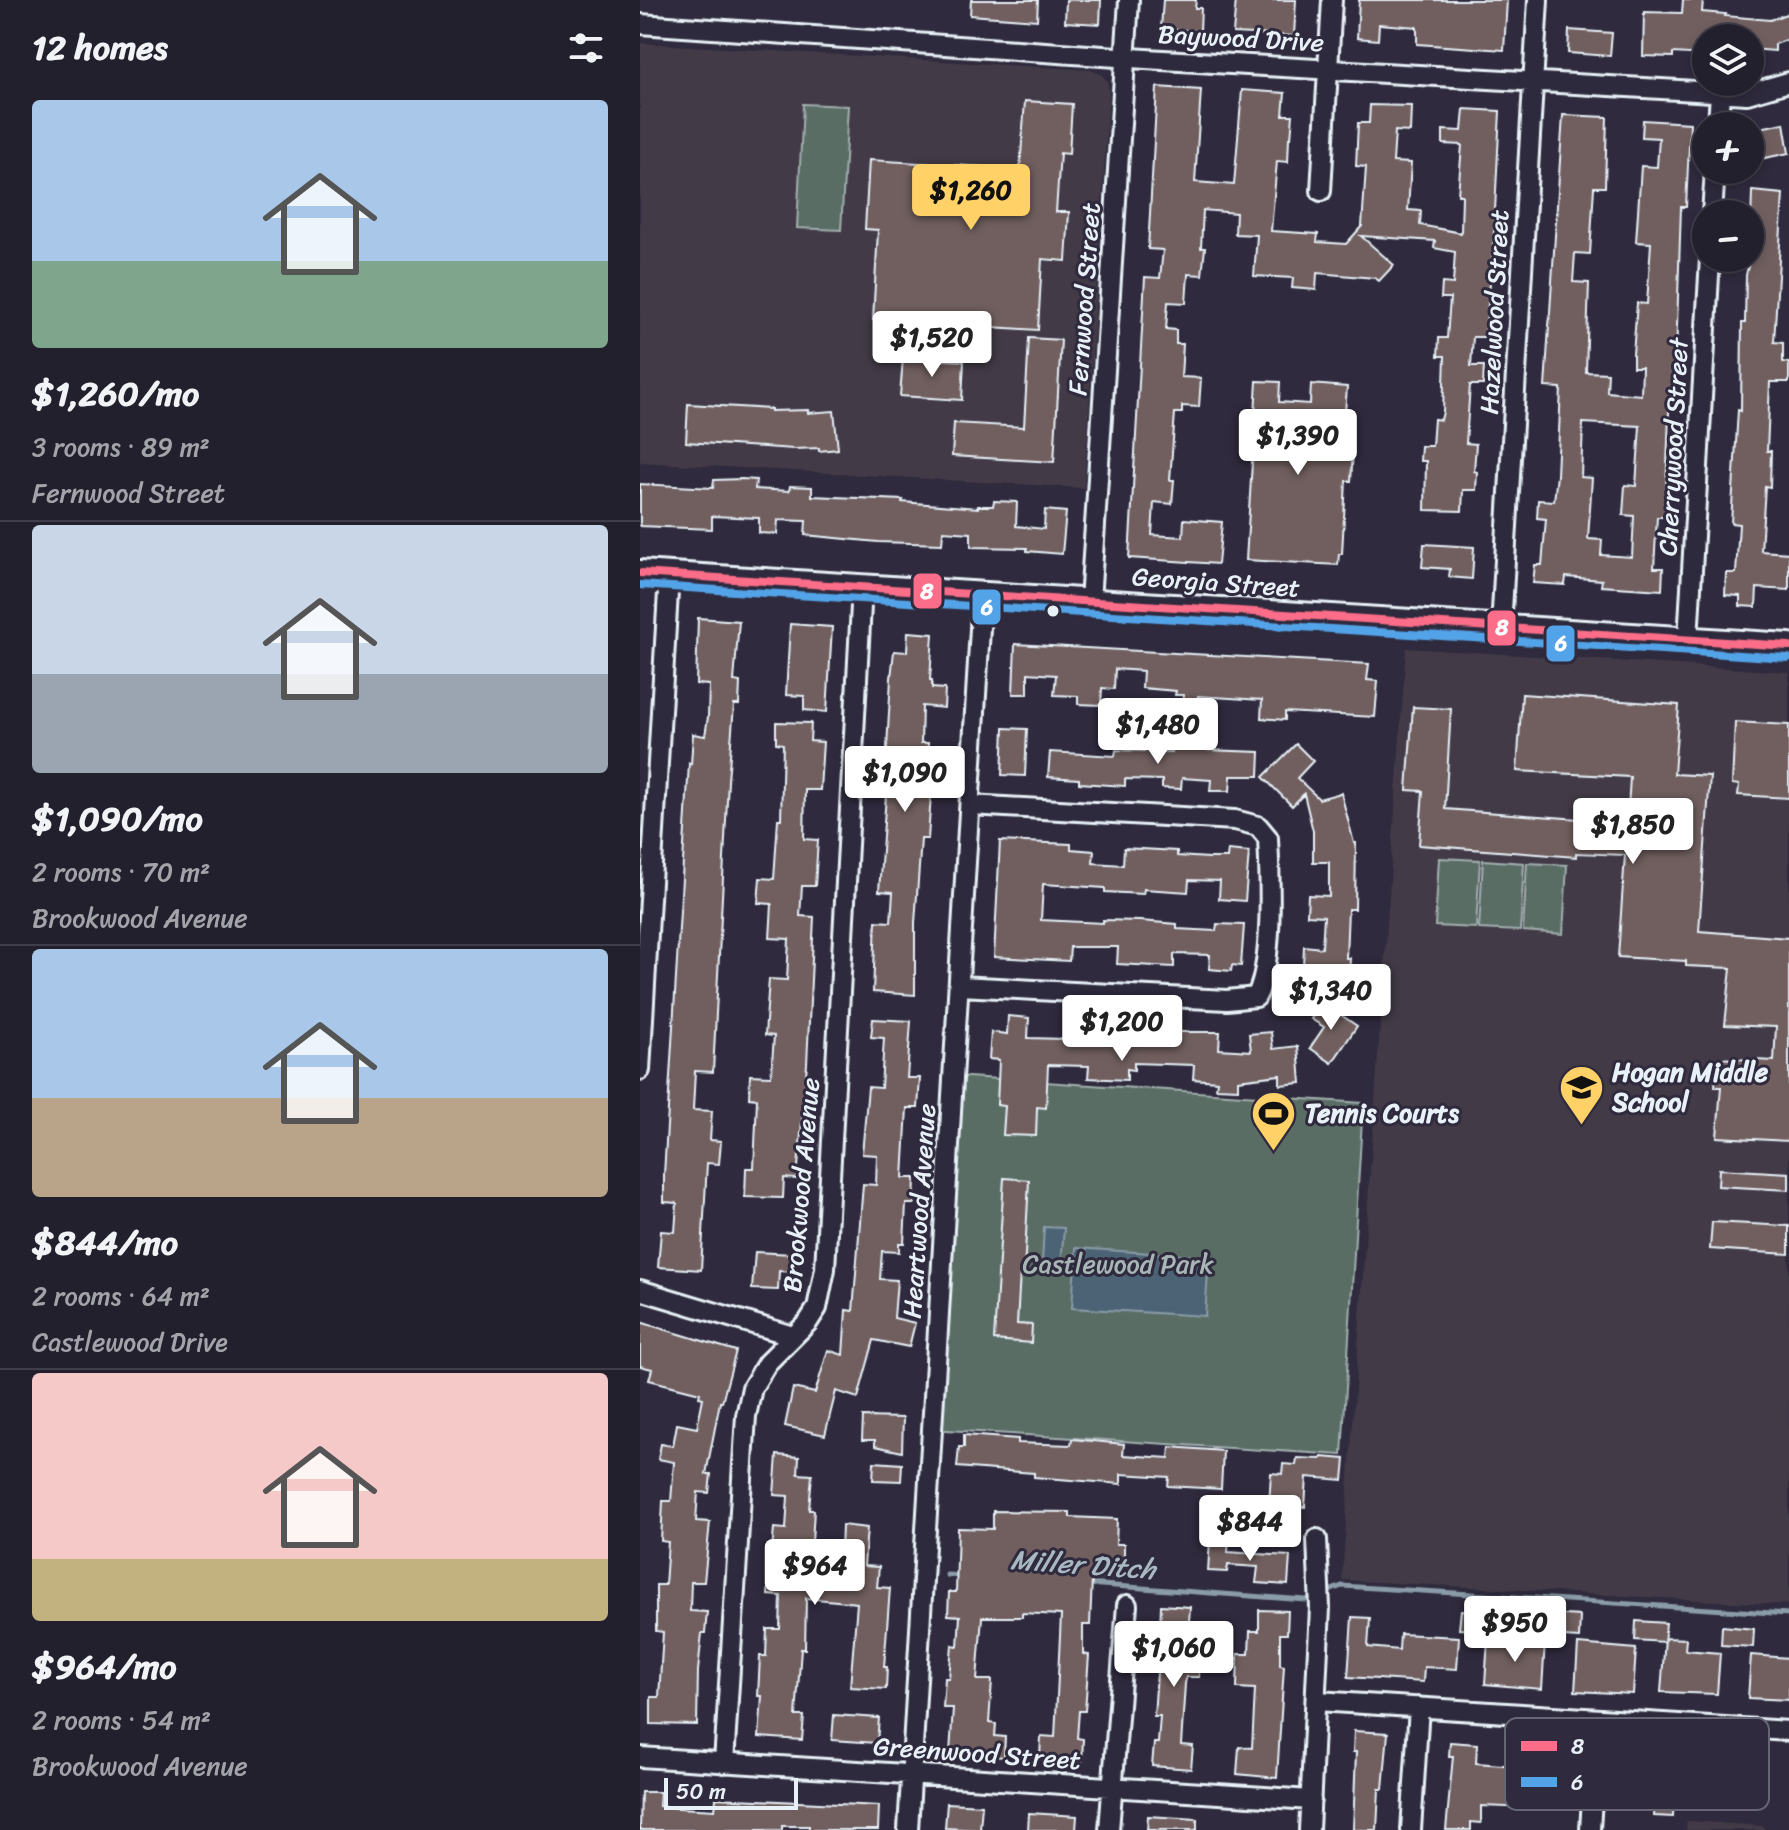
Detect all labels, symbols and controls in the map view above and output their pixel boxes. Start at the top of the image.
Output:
street label: Baywood Drive [1157,11,1325,65]
text: 12 homes [32,18,168,78]
map controls [1692,24,1764,272]
button: layers [1692,24,1764,96]
icon: filters [564,26,608,70]
button: + [1692,112,1764,184]
icon: home [248,152,392,296]
pin: $1,260 [906,164,1036,232]
text: $1,260 [930,167,1012,213]
button: − [1692,200,1764,272]
street label: Fernwood Street [1054,201,1114,397]
street label: Hazelwood Street [1466,209,1522,415]
pin: $1,520 [867,311,997,379]
text: $1,520 [891,314,973,360]
street label: Cherrywood Street [1644,335,1702,557]
text: $1,260/mo [32,364,199,424]
pin: $1,390 [1233,409,1363,477]
text: $1,390 [1257,412,1339,458]
text: 3 rooms · 89 m² [32,424,210,470]
text: Fernwood Street [32,470,225,516]
street label: Georgia Street [1130,553,1302,611]
line badge: 8 [912,572,943,610]
text: 8 [919,572,934,611]
icon: home [248,577,392,721]
line badge: 6 [971,588,1002,626]
text: 6 [980,588,993,627]
unlabelled marker [1045,603,1061,619]
text: 8 [1494,608,1509,647]
line badge: 8 [1486,609,1517,647]
line badge: 6 [1545,624,1576,663]
text: 6 [1554,624,1567,663]
pin: $1,480 [1093,698,1223,766]
text: $1,480 [1116,701,1200,747]
pin: $1,090 [840,746,970,814]
text: $1,090 [863,749,947,795]
text: $1,090/mo [32,789,203,849]
pin: $1,850 [1568,798,1698,866]
text: $1,850 [1591,801,1675,847]
text: 2 rooms · 70 m² [32,849,210,895]
text: Brookwood Avenue [32,895,248,941]
pin: $1,340 [1266,964,1396,1032]
text: $1,340 [1290,967,1372,1013]
pin: $1,200 [1057,995,1187,1063]
text: $1,200 [1080,998,1164,1044]
icon: home [248,1001,392,1145]
place label: Hogan Middle School [1611,1049,1769,1125]
school or university icon: Hogan Middle School [1557,1063,1605,1126]
street label: Brookwood Avenue [769,1076,833,1294]
sports icon: Tennis Courts [1250,1089,1298,1152]
place label: Tennis Courts [1305,1090,1460,1136]
street label: Heartwood Avenue [889,1102,949,1320]
text: $844/mo [32,1213,178,1273]
park label: Castlewood Park [1022,1241,1214,1287]
text: 2 rooms · 64 m² [32,1273,210,1319]
text: Castlewood Drive [32,1319,228,1365]
icon: home [248,1425,392,1569]
pin: $844 [1203,1495,1297,1563]
text: $844 [1217,1498,1283,1544]
water label: Miller Ditch [1009,1535,1159,1594]
pin: $964 [768,1539,862,1607]
text: $964 [783,1542,847,1588]
pin: $950 [1468,1596,1562,1664]
text: $950 [1482,1599,1548,1645]
pin: $1,060 [1109,1621,1239,1689]
text: $1,060 [1132,1624,1216,1670]
text: $964/mo [32,1637,177,1697]
text: 2 rooms · 54 m² [32,1697,211,1743]
legend [1505,1718,1769,1810]
street label: Greenwood Street [872,1723,1082,1783]
text: 8 [1571,1727,1584,1766]
text: Brookwood Avenue [32,1743,248,1789]
text: 6 [1571,1763,1584,1802]
text: 50 m [676,1772,726,1811]
scale bar [664,1774,798,1810]

